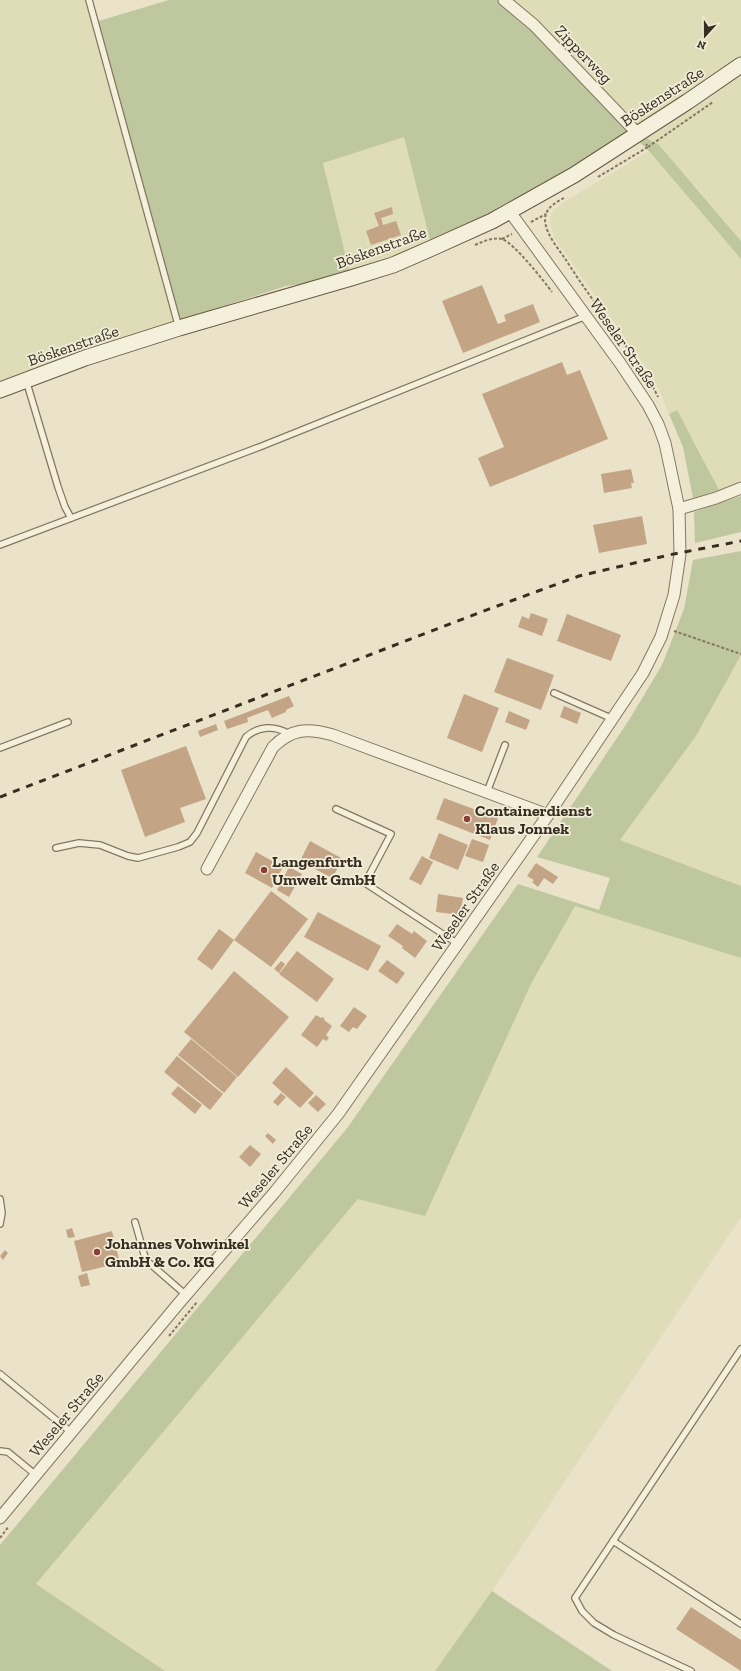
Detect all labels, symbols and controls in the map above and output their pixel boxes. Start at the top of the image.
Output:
north arrow [685,16,725,56]
street label: Zipperweg [551,21,616,88]
text: N [695,37,708,52]
street label: Böskenstraße [617,63,707,130]
street label: Böskenstraße [333,222,429,273]
street label: Weseler Straße [586,295,661,392]
street label: Böskenstraße [25,321,121,370]
place label: Containerdienst Klaus Jonnek [475,801,592,838]
marker: Containerdienst Klaus Jonnek [462,814,472,824]
place label: Langenfurth Umwelt GmbH [272,852,376,889]
street label: Weseler Straße [428,858,503,955]
marker: Langenfurth Umwelt GmbH [259,865,269,875]
street label: Weseler Straße [234,1120,316,1213]
place label: Johannes Vohwinkel GmbH & Co. KG [105,1234,250,1271]
marker: Johannes Vohwinkel GmbH & Co. KG [92,1247,102,1257]
street label: Weseler Straße [25,1368,107,1461]

